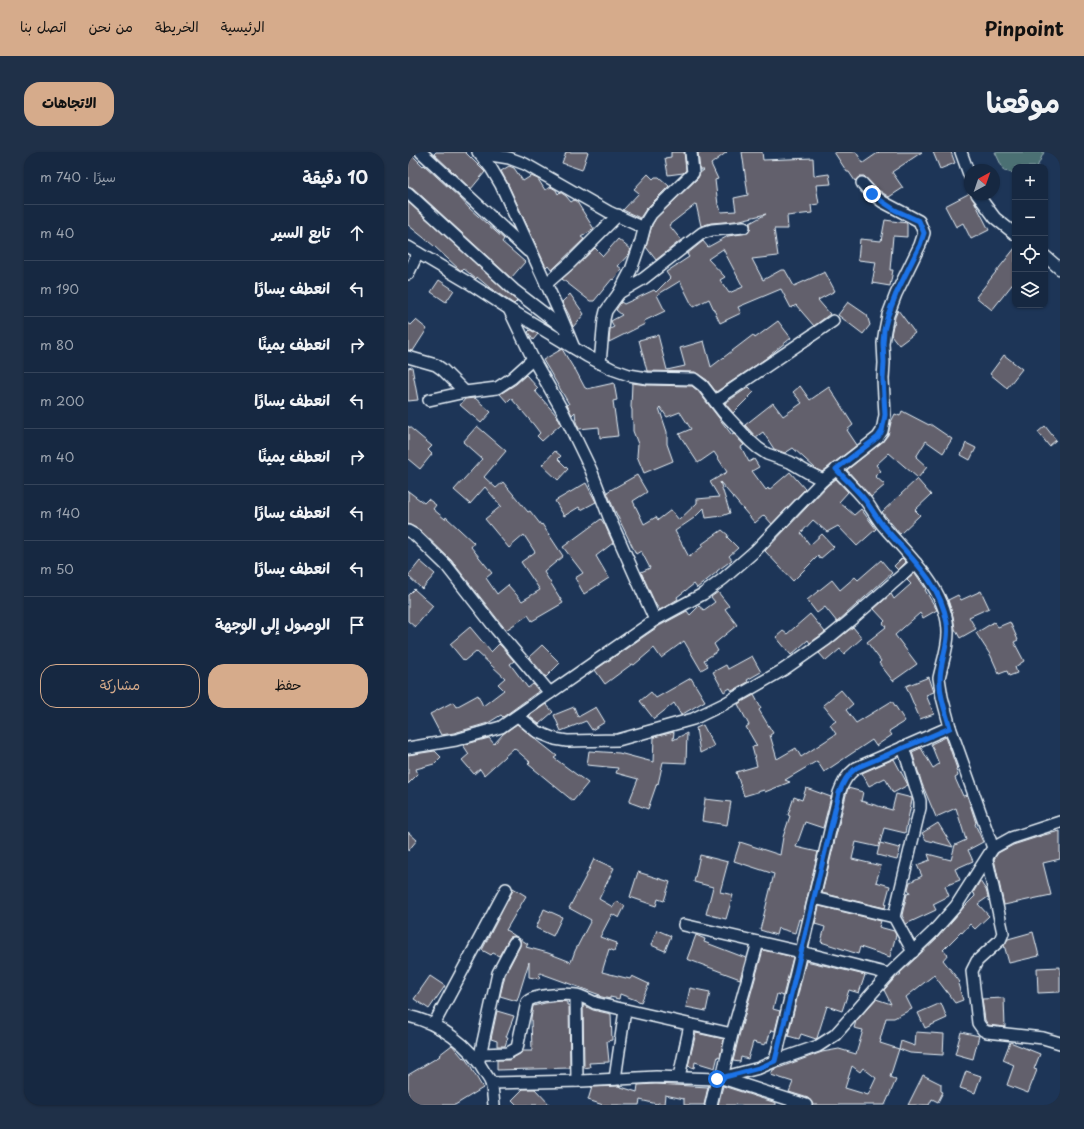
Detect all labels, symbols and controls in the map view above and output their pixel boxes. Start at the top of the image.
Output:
text: Pinpoint [984,14,1064,42]
text: اتصل بنا [20,16,66,37]
text: من نحن [88,16,133,37]
text: الخريطة [155,16,199,37]
text: الرئيسية [221,16,265,37]
text: موقعنا [986,80,1060,123]
button: الاتجاهات [24,82,114,126]
text: 10 دقيقة [303,164,368,190]
north arrow [964,164,1000,200]
map controls [1012,164,1048,308]
button: + [1012,164,1048,200]
text: سيرًا · 740 m [40,167,116,186]
route end [863,185,881,203]
button: − [1012,200,1048,236]
text: تابع السير [272,220,330,243]
icon: ahead [346,222,368,244]
text: 40 m [40,223,74,242]
button: locate [1012,236,1048,272]
button: layers [1012,272,1048,308]
text: انعطف يسارًا [254,276,330,299]
icon: left [346,278,368,300]
text: 190 m [40,279,79,298]
text: انعطف يمينًا [258,332,330,355]
icon: right [346,334,368,356]
text: 80 m [40,335,74,354]
text: انعطف يسارًا [254,388,330,411]
icon: left [346,390,368,412]
text: 200 m [40,391,84,410]
text: انعطف يمينًا [258,444,330,467]
icon: right [346,446,368,468]
text: 40 m [40,447,74,466]
text: انعطف يسارًا [254,500,330,523]
icon: left [346,502,368,524]
text: 140 m [40,503,80,522]
text: انعطف يسارًا [254,556,330,579]
icon: left [346,558,368,580]
text: 50 m [40,559,74,578]
text: الوصول إلى الوجهة [215,612,330,635]
icon: arrive [346,614,368,636]
button: مشاركة [40,664,200,708]
button: حفظ [208,664,368,708]
route start [708,1070,726,1088]

